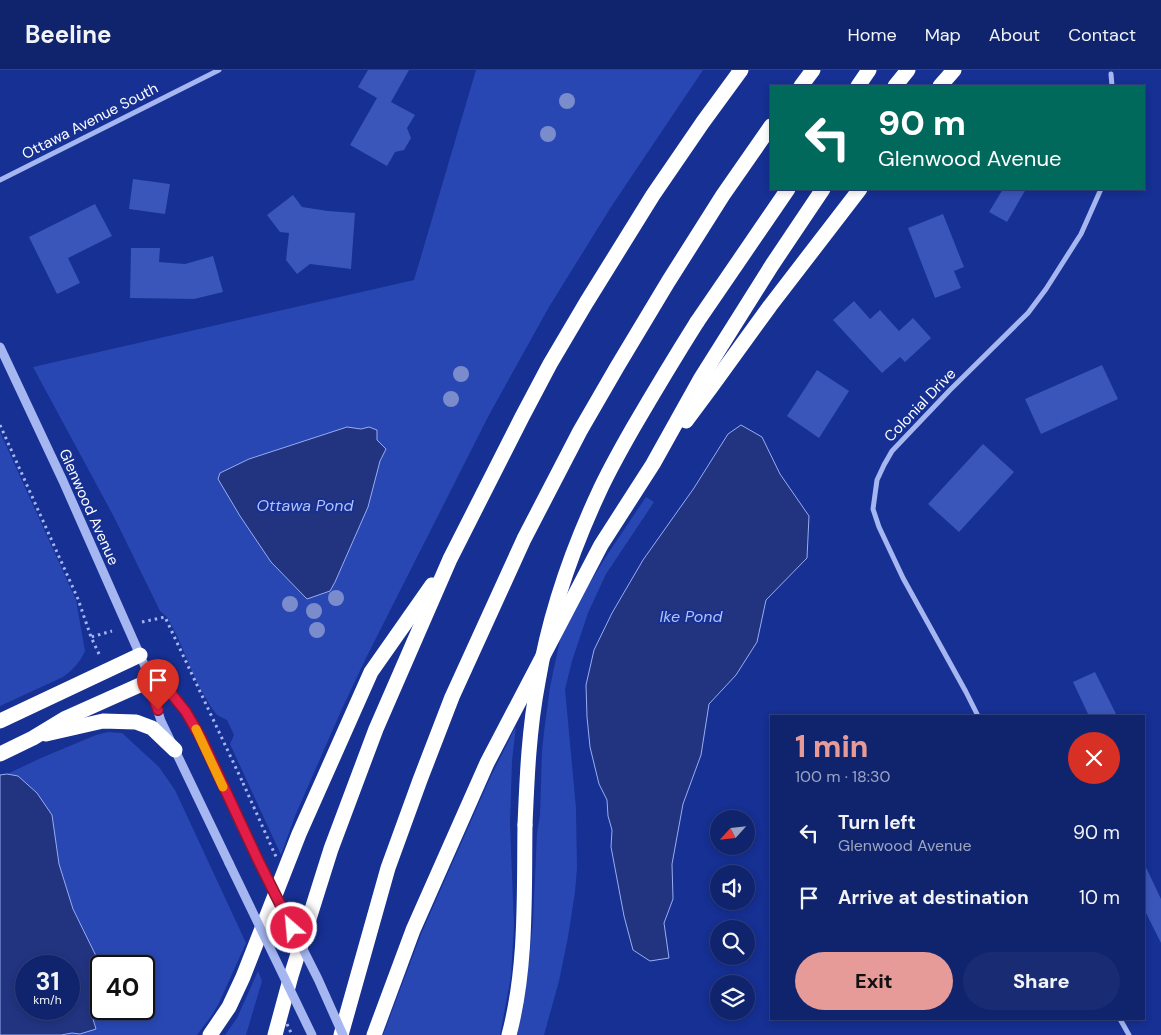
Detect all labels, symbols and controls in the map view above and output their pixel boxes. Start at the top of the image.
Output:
text: Beeline [25,19,111,50]
text: Home [847,23,897,47]
text: Map [925,23,961,47]
text: About [989,23,1040,47]
text: Contact [1068,23,1136,47]
street label: Ottawa Avenue South [18,78,162,164]
text: 90 m [878,100,966,146]
icon: left [795,105,860,170]
text: Glenwood Avenue [878,144,1062,173]
street label: Colonial Drive [880,364,960,446]
street label: Glenwood Avenue [54,446,124,568]
water label: Ottawa Pond [257,495,354,516]
water label: Ike Pond [660,606,724,627]
pin [137,659,179,710]
icon: arrive [144,666,172,694]
text: 1 min [795,727,868,766]
button: close [1068,732,1120,784]
text: 100 m · 18:30 [795,766,890,787]
north arrow [710,810,755,855]
map controls [710,810,755,1020]
text: Turn left [838,810,916,835]
icon: left [795,819,823,847]
text: 90 m [1073,820,1120,845]
text: Glenwood Avenue [838,835,972,856]
button: sound [710,865,755,910]
icon: arrive [795,884,823,912]
text: Arrive at destination [838,885,1029,910]
text: 10 m [1079,885,1120,910]
position arrow [265,901,317,953]
button: search [710,920,755,965]
button: Exit [795,952,953,1010]
button: Share [963,952,1120,1010]
speed limit sign: 40 [90,955,155,1020]
text: 31 [35,965,59,998]
button: layers [710,975,755,1020]
text: km/h [33,992,62,1008]

